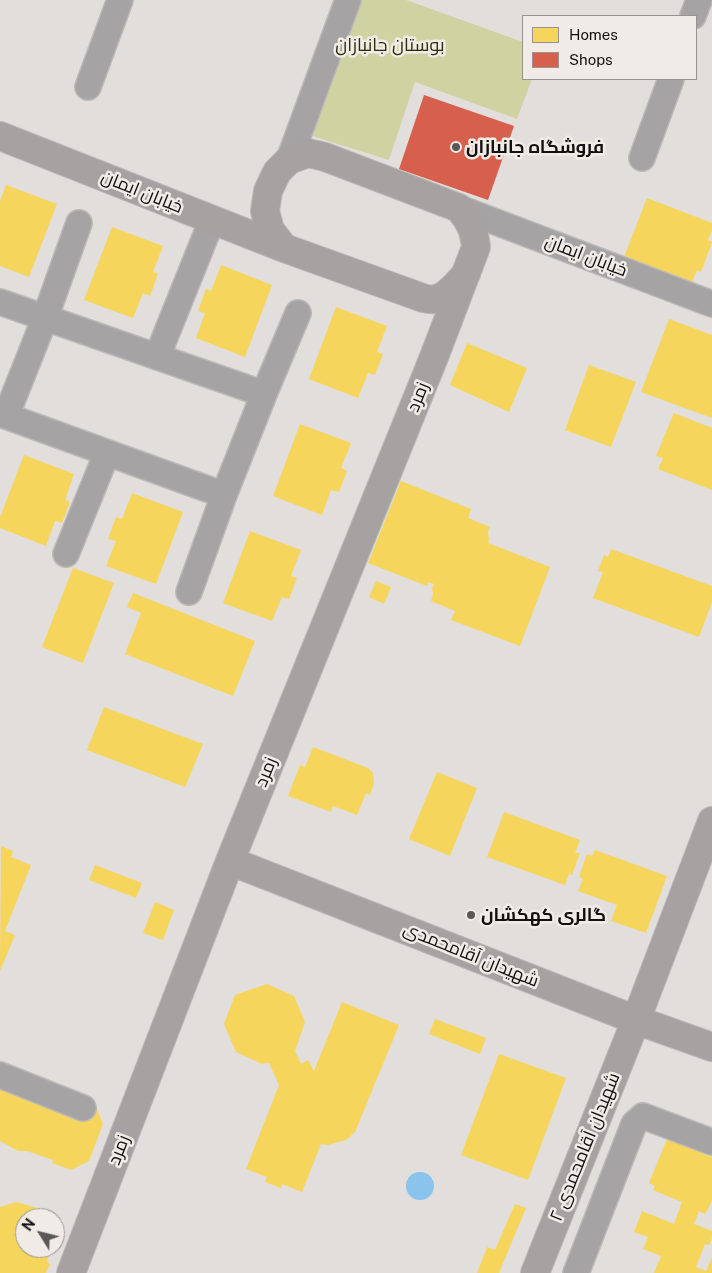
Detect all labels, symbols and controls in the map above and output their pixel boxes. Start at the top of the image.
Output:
legend [522,15,697,80]
text: Homes [569,26,618,43]
park label: بوستان جانبازان [335,34,445,56]
text: Shops [569,51,613,68]
place label: فروشگاه جانبازان [466,136,604,158]
marker: فروشگاه جانبازان [450,141,462,153]
street label: خیابان ایمان [98,166,186,218]
street label: خیابان ایمان [542,230,630,282]
street label: زمرد [402,379,434,415]
street label: زمرد [250,754,282,790]
place label: گالری کهکشان [481,904,606,926]
marker: گالری کهکشان [465,909,477,921]
street label: شهیدان آقامحمدی [400,918,542,992]
street label: شهیدان آقامحمدی ۲ [545,1070,625,1224]
street label: زمرد [103,1132,135,1168]
north arrow [15,1208,65,1258]
text: N [19,1216,38,1234]

